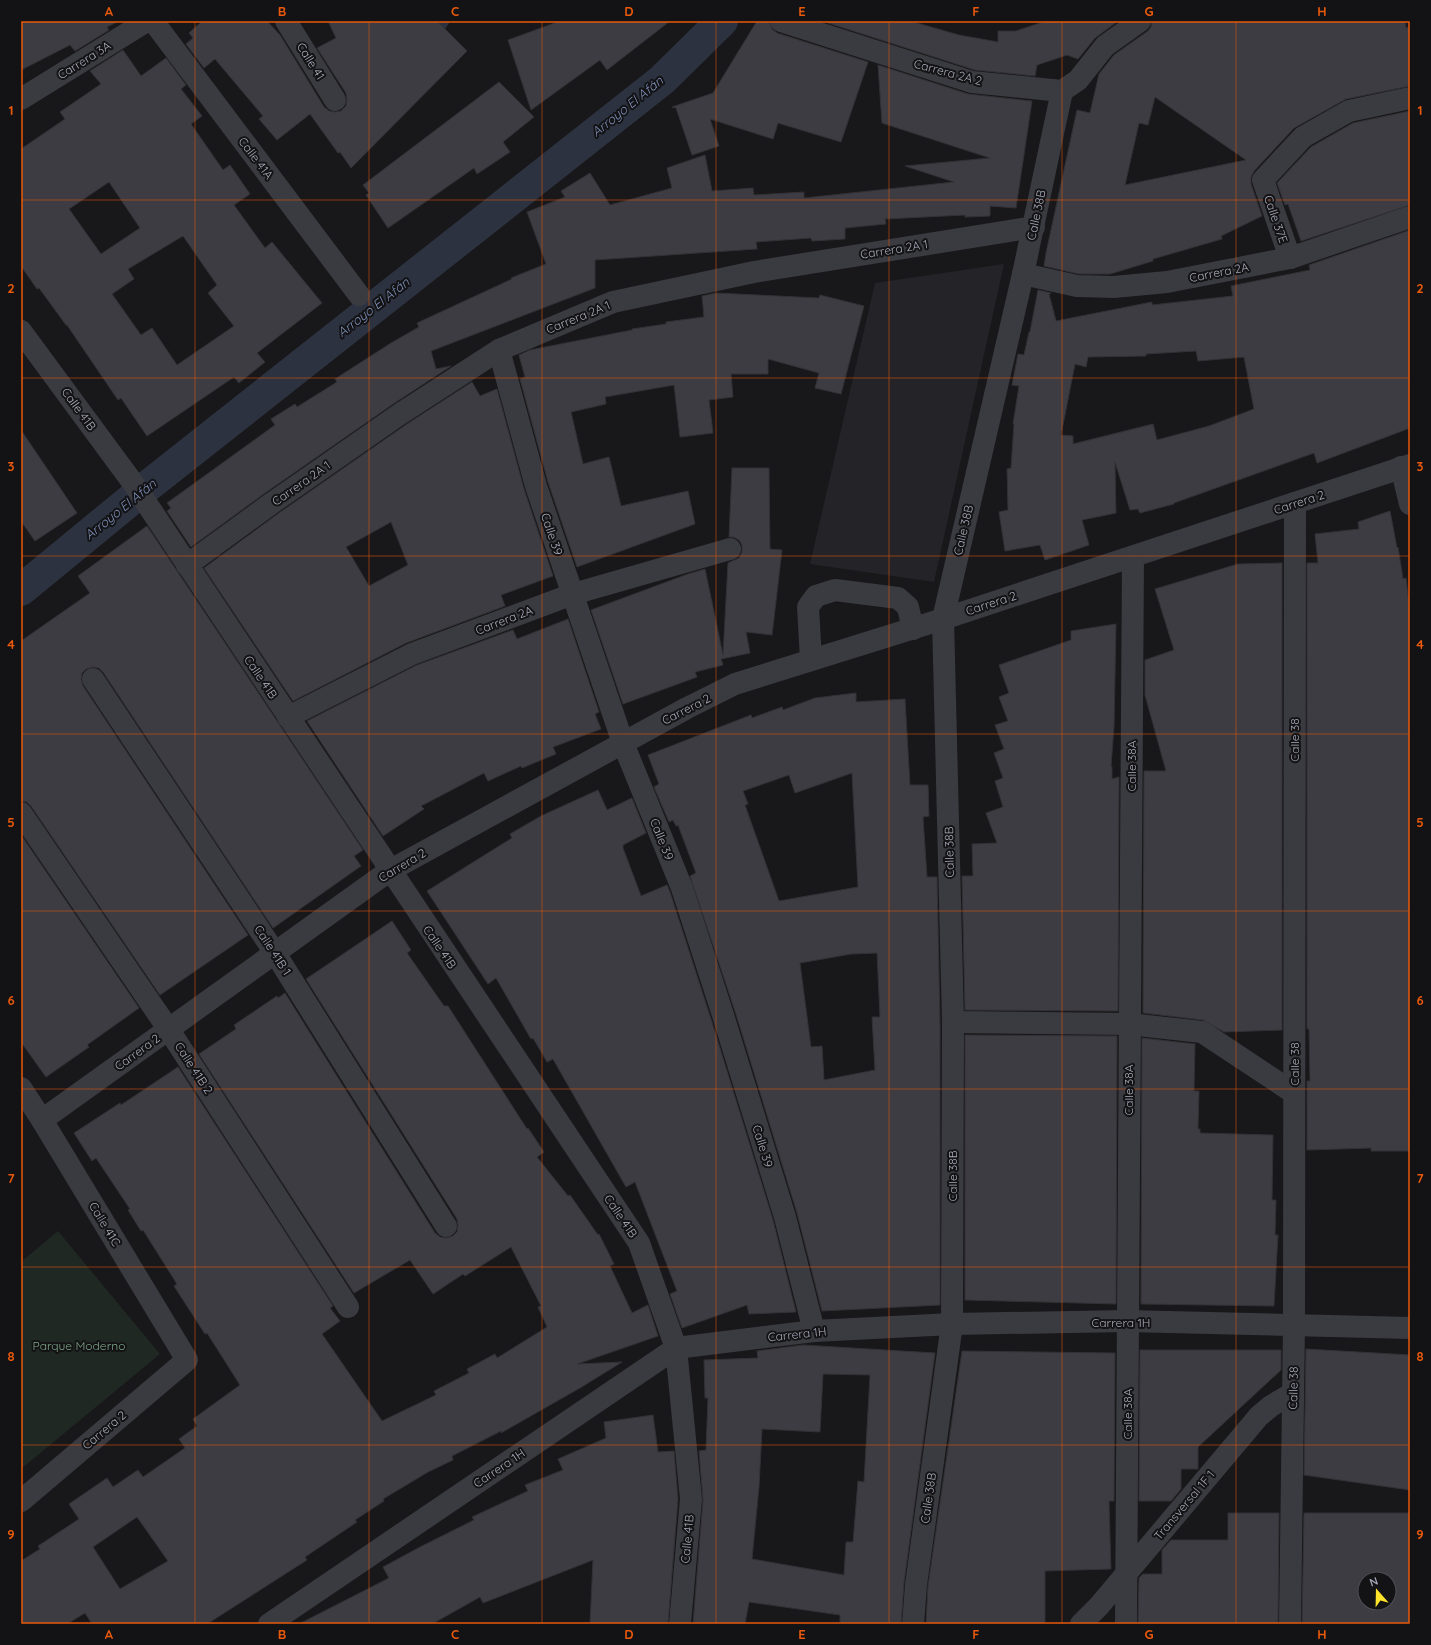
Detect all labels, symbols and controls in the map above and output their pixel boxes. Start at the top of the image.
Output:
text: A [105,3,114,19]
text: B [278,3,286,19]
text: C [451,3,459,19]
text: D [624,3,634,19]
text: E [798,3,806,19]
text: F [972,3,980,19]
text: G [1144,3,1154,19]
text: H [1317,3,1327,19]
street label: Carrera 3A [55,38,114,82]
street label: Calle 41 [294,40,328,82]
street label: Carrera 2A 2 [912,56,984,88]
water label: Arroyo El Afán [588,72,666,140]
text: 1 [8,102,14,118]
text: 1 [1417,102,1423,118]
street label: Calle 41A [235,134,277,182]
street label: Calle 38B [1023,188,1049,242]
street label: Calle 37E [1261,193,1291,245]
street label: Carrera 2A 1 [859,236,929,262]
street label: Carrera 2A [1188,259,1250,285]
water label: Arroyo El Afán [334,274,413,340]
text: 2 [7,280,15,296]
text: 2 [1416,280,1424,296]
street label: Carrera 2A 1 [544,297,612,337]
street label: Calle 41B [59,385,100,433]
street label: Carrera 2A 1 [269,457,333,509]
text: 3 [8,458,15,474]
text: 3 [1417,458,1424,474]
water label: Arroyo El Afán [81,475,159,543]
street label: Carrera 2 [1272,487,1327,517]
street label: Calle 38B [950,503,976,557]
street label: Calle 39 [538,511,566,557]
street label: Carrera 2 [964,588,1019,618]
street label: Carrera 2A [473,602,535,638]
text: 4 [7,636,15,652]
text: 4 [1416,636,1424,652]
street label: Calle 41B [241,652,281,702]
street label: Carrera 2 [659,690,713,728]
street label: Calle 38 [1287,718,1302,762]
street label: Calle 38A [1124,740,1139,792]
text: 5 [7,814,15,830]
text: 5 [1416,814,1424,830]
street label: Calle 39 [647,816,677,862]
street label: Calle 38B [941,826,957,878]
street label: Carrera 2 [376,845,429,885]
street label: Calle 41B 1 [251,922,295,978]
street label: Calle 41B [420,922,460,972]
text: 6 [7,992,15,1008]
text: 6 [1416,992,1424,1008]
street label: Carrera 2 [111,1030,163,1074]
street label: Calle 41B 2 [172,1039,217,1097]
street label: Calle 38 [1287,1042,1302,1086]
street label: Calle 38A [1121,1064,1136,1116]
street label: Calle 39 [749,1123,777,1169]
street label: Calle 38B [945,1150,960,1202]
text: 7 [7,1170,15,1186]
text: 7 [1416,1170,1424,1186]
street label: Calle 41B [601,1191,641,1241]
street label: Calle 41C [86,1199,124,1249]
street label: Carrera 1H [1092,1315,1150,1330]
street label: Carrera 1H [767,1323,827,1345]
park label: Parque Moderno [33,1338,125,1353]
text: 8 [7,1348,15,1364]
text: 8 [1416,1348,1424,1364]
street label: Calle 38 [1285,1366,1301,1410]
street label: Calle 38A [1120,1388,1135,1440]
street label: Carrera 2 [79,1407,129,1453]
street label: Carrera 1H [470,1445,528,1491]
street label: Transversal 1F 1 [1150,1467,1218,1543]
street label: Calle 38B [917,1471,939,1524]
street label: Calle 41B [677,1514,697,1564]
text: 9 [7,1526,15,1542]
text: 9 [1416,1526,1424,1542]
north arrow [1357,1571,1397,1611]
text: N [1367,1574,1380,1590]
text: A [105,1626,114,1642]
text: B [278,1626,286,1642]
text: C [451,1626,459,1642]
text: D [624,1626,634,1642]
text: E [798,1626,806,1642]
text: F [972,1626,980,1642]
text: G [1144,1626,1154,1642]
text: H [1317,1626,1327,1642]

